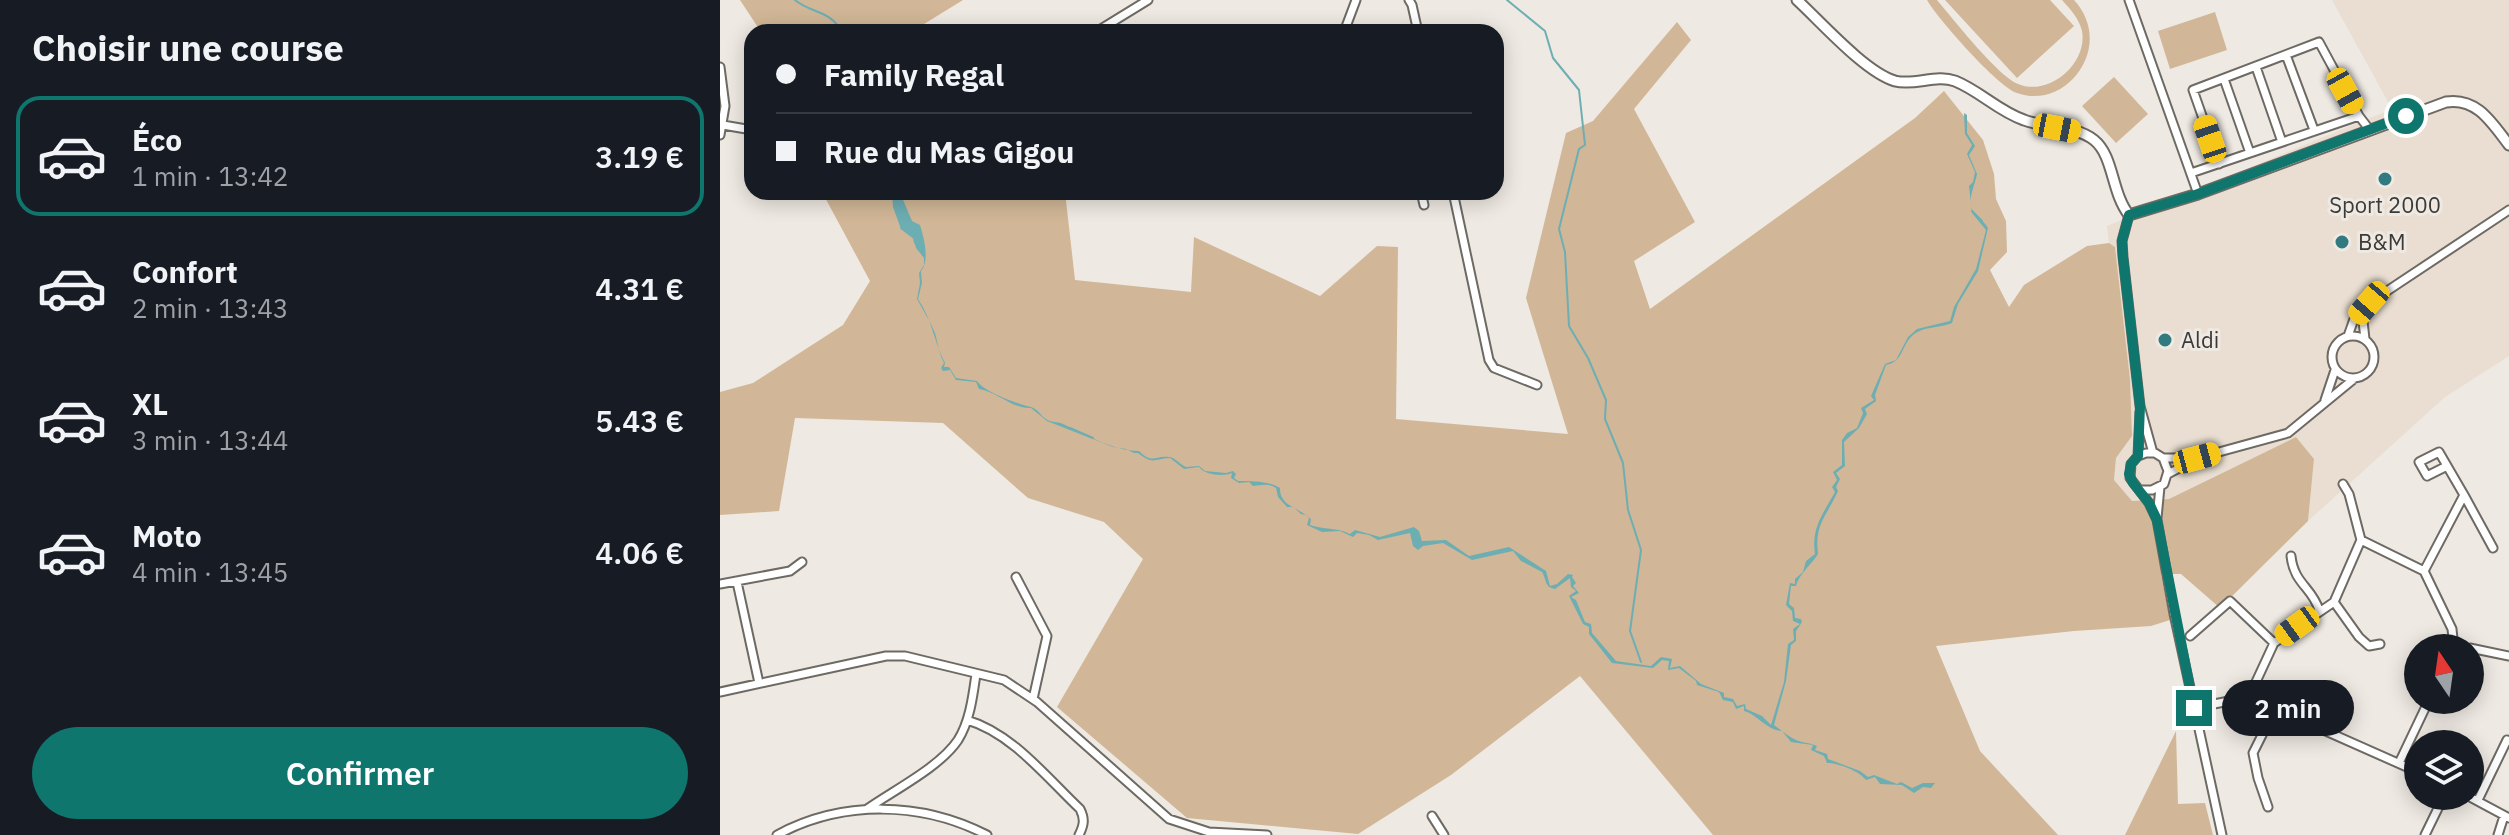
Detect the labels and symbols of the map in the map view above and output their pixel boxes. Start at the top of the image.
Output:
car [2323,64,2367,118]
route start [2388,98,2424,134]
car [2031,112,2083,144]
car [2191,112,2229,166]
marker: Sport 2000 [2376,170,2394,188]
place label: Sport 2000 [2329,190,2441,219]
place label: B&M [2358,227,2406,256]
marker: B&M [2333,233,2351,251]
car [2344,277,2394,329]
place label: Aldi [2181,325,2219,354]
marker: Aldi [2156,331,2174,349]
car [2171,440,2223,476]
car [2271,602,2323,650]
north arrow [2404,634,2484,714]
callout: 2 min [2222,680,2354,736]
route end [2176,690,2212,726]

